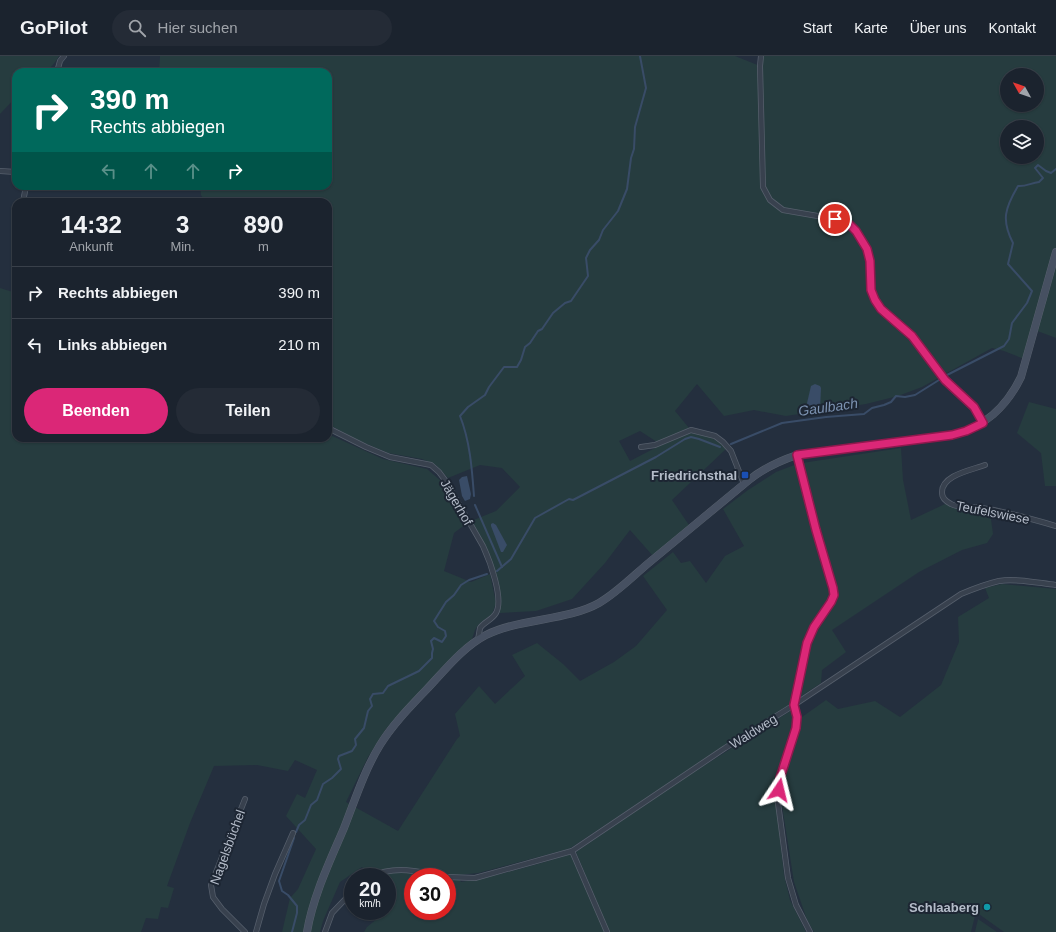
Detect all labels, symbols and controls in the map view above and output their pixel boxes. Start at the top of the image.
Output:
search box [112,10,392,46]
text: GoPilot [20,17,88,38]
icon: search [126,17,148,39]
text: Hier suchen [158,19,238,36]
text: Start [803,20,832,36]
text: Karte [854,20,888,36]
text: Über uns [910,20,967,36]
text: Kontakt [989,20,1036,36]
north arrow [1000,68,1044,112]
map controls [1000,68,1044,164]
icon: right [24,84,76,136]
text: 390 m [90,84,169,115]
text: Rechts abbiegen [90,117,225,137]
button: layers [1000,120,1044,164]
icon: left [98,160,120,182]
icon: ahead [140,160,162,182]
icon: ahead [182,160,204,182]
icon: right [224,160,246,182]
pin [818,202,852,236]
icon: arrive [824,208,846,230]
text: 14:32 [61,211,122,238]
text: 3 [176,211,189,238]
text: 890 [243,211,284,238]
text: Ankunft [69,239,113,254]
text: Min. [170,239,195,254]
text: m [258,239,269,254]
icon: right [24,282,46,304]
text: Rechts abbiegen [58,284,178,301]
text: 390 m [278,284,320,301]
icon: left [24,334,46,356]
text: Links abbiegen [58,336,167,353]
text: 210 m [278,336,320,353]
button: Beenden [24,388,168,434]
button: Teilen [176,388,320,434]
water label: Gaulbach [797,395,859,419]
place label: Friedrichsthal [651,468,737,483]
marker: Friedrichsthal [740,470,750,480]
street label: Jägerhof [437,477,476,528]
street label: Teufelswiese [955,498,1031,527]
street label: Waldweg [727,711,780,752]
position arrow [758,769,800,811]
street label: Nagelsbüchel [207,807,248,887]
speed limit sign: 30 [404,868,456,920]
text: 20 [359,878,381,900]
text: km/h [359,898,381,909]
place label: Schlaaberg [909,900,979,915]
marker: Schlaaberg [982,902,992,912]

